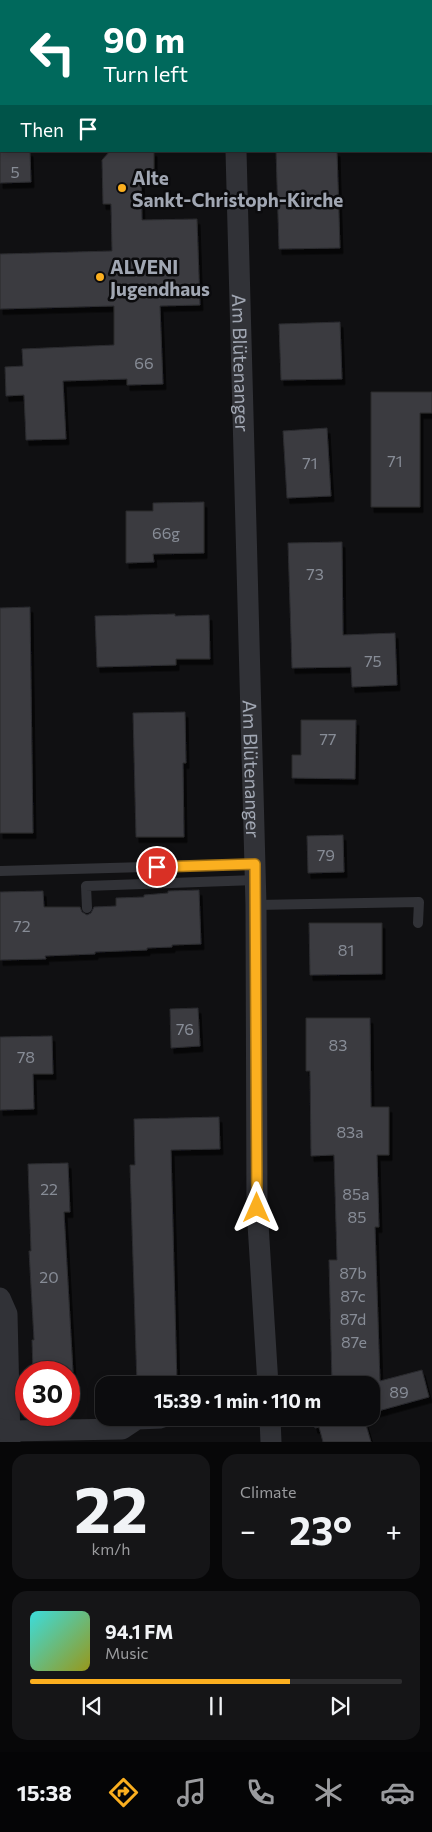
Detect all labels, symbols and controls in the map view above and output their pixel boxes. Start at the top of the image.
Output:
text: 90 m [103,17,185,60]
icon: left [20,20,85,85]
text: Turn left [103,60,188,87]
icon: arrive [74,115,102,143]
text: Then [20,118,64,141]
house number: 5 [10,162,20,181]
place label: Alte Sankt-Christoph-Kirche [132,166,343,211]
marker: Alte Sankt-Christoph-Kirche [116,182,128,194]
place label: ALVENI Jugendhaus [110,255,210,300]
marker: ALVENI Jugendhaus [94,271,106,283]
street label: Am Blütenanger [228,294,255,433]
house number: 66 [134,353,154,372]
house number: 71 [387,451,403,470]
house number: 71 [302,453,318,472]
house number: 66g [152,523,180,542]
house number: 73 [306,564,324,583]
house number: 75 [364,651,382,670]
street label: Am Blütenanger [239,699,266,839]
house number: 77 [320,729,336,748]
house number: 79 [317,845,335,864]
pin [136,846,178,888]
icon: arrive [143,853,171,881]
house number: 72 [13,916,31,935]
house number: 81 [338,940,354,959]
house number: 76 [176,1019,194,1038]
house number: 83 [329,1035,347,1054]
house number: 78 [17,1047,35,1066]
house number: 83a [336,1122,364,1141]
house number: 22 [40,1179,58,1198]
position arrow [230,1181,282,1233]
house number: 85a [342,1184,370,1203]
house number: 85 [348,1207,366,1226]
house number: 87b [339,1263,367,1282]
house number: 20 [39,1267,59,1286]
house number: 87c [340,1286,366,1305]
house number: 87d [340,1309,366,1328]
house number: 87e [341,1332,367,1351]
speed limit sign: 30 [15,1361,80,1426]
house number: 89 [389,1382,409,1401]
text: 15:39 · 1 min · 110 m [154,1389,321,1412]
text: 22 [74,1467,148,1546]
text: Climate [240,1482,296,1501]
text: 23° [289,1506,352,1553]
text: − [240,1513,256,1547]
text: + [386,1513,402,1547]
text: km/h [92,1539,130,1558]
text: 94.1 FM [105,1620,173,1643]
text: Music [105,1643,149,1662]
icon: previous [78,1692,106,1720]
icon: pause [202,1692,230,1720]
icon: next [326,1692,354,1720]
icon: directions [106,1775,141,1810]
icon: music [174,1775,209,1810]
icon: phone [243,1775,278,1810]
icon: climate [311,1775,346,1810]
icon: car [380,1775,415,1810]
text: 15:38 [17,1779,72,1806]

